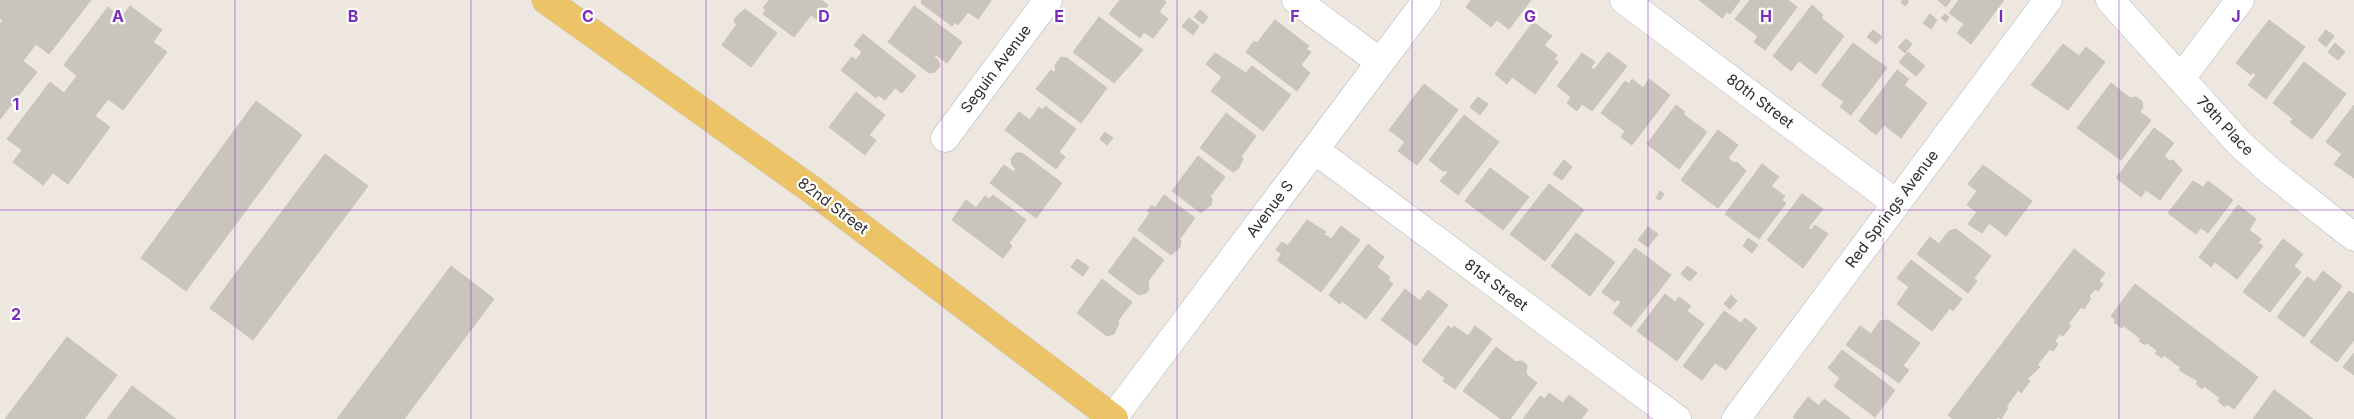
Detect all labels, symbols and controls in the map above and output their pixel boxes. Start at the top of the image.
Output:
text: A [112,6,124,26]
text: B [348,6,358,26]
text: C [582,6,594,26]
text: D [818,6,830,26]
text: E [1054,6,1064,26]
text: F [1290,6,1300,26]
text: G [1524,6,1536,26]
text: H [1760,6,1772,26]
text: I [1999,6,2003,26]
text: J [2231,6,2241,26]
street label: Seguin Avenue [956,21,1035,117]
street label: 80th Street [1723,69,1798,132]
street label: 79th Place [2193,92,2258,159]
text: 1 [13,94,19,114]
street label: Red Springs Avenue [1841,146,1942,271]
street label: 82nd Street [794,173,872,238]
street label: Avenue S [1242,176,1297,241]
street label: 81st Street [1461,255,1532,315]
text: 2 [11,304,21,324]

